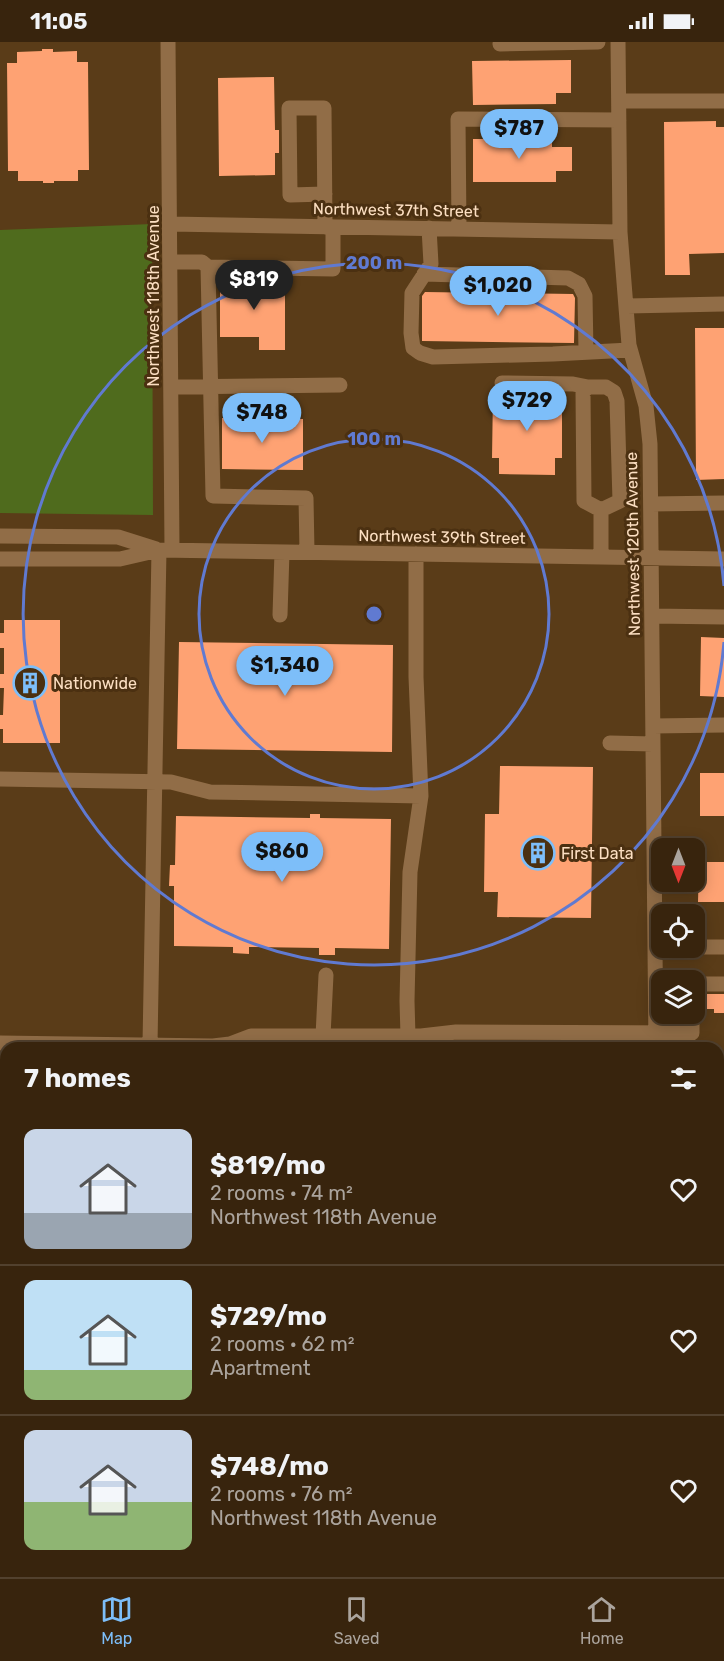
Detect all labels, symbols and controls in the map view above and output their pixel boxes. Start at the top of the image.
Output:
text: 11:05 [30,8,87,35]
pin: $787 [483,109,555,160]
text: $787 [494,116,544,140]
street label: Northwest 37th Street [313,199,479,221]
street label: Northwest 118th Avenue [144,205,163,387]
text: 200 m [346,252,402,274]
pin: $819 [218,260,290,311]
pin: $1,020 [449,266,547,317]
text: $819 [229,267,279,291]
text: $1,020 [464,273,532,297]
pin: $729 [491,381,563,432]
text: $729 [502,388,552,412]
pin: $748 [226,393,298,444]
text: $748 [236,400,288,424]
text: 100 m [347,428,401,450]
street label: Northwest 120th Avenue [622,452,644,636]
street label: Northwest 39th Street [358,526,526,548]
centre of rings [364,604,384,624]
pin: $1,340 [236,646,334,697]
text: $1,340 [250,653,320,677]
building icon: Nationwide [12,665,48,701]
place label: Nationwide [53,674,137,693]
pin: $860 [246,832,318,883]
building icon: First Data [520,835,556,871]
north arrow [651,838,705,892]
map controls [651,838,705,1024]
text: $860 [255,839,309,863]
place label: First Data [561,844,634,863]
button: locate [651,904,705,958]
button: layers [651,970,705,1024]
icon: filters [667,1062,700,1095]
text: 7 homes [24,1063,131,1094]
text: $819/mo [210,1150,326,1181]
icon: home [72,1153,144,1225]
icon: heart [667,1173,700,1206]
text: 2 rooms · 74 m² [210,1181,353,1205]
text: Northwest 118th Avenue [210,1205,437,1229]
text: $729/mo [210,1301,327,1332]
icon: home [72,1304,144,1376]
icon: heart [667,1324,700,1357]
text: 2 rooms · 62 m² [210,1332,355,1356]
text: Apartment [210,1356,311,1380]
text: $748/mo [210,1451,329,1482]
icon: home [72,1454,144,1526]
icon: heart [667,1474,700,1507]
text: 2 rooms · 76 m² [210,1482,353,1506]
text: Northwest 118th Avenue [210,1506,437,1530]
tab: Map [100,1593,133,1648]
tab: Saved [334,1593,379,1648]
tab: Home [580,1593,624,1648]

